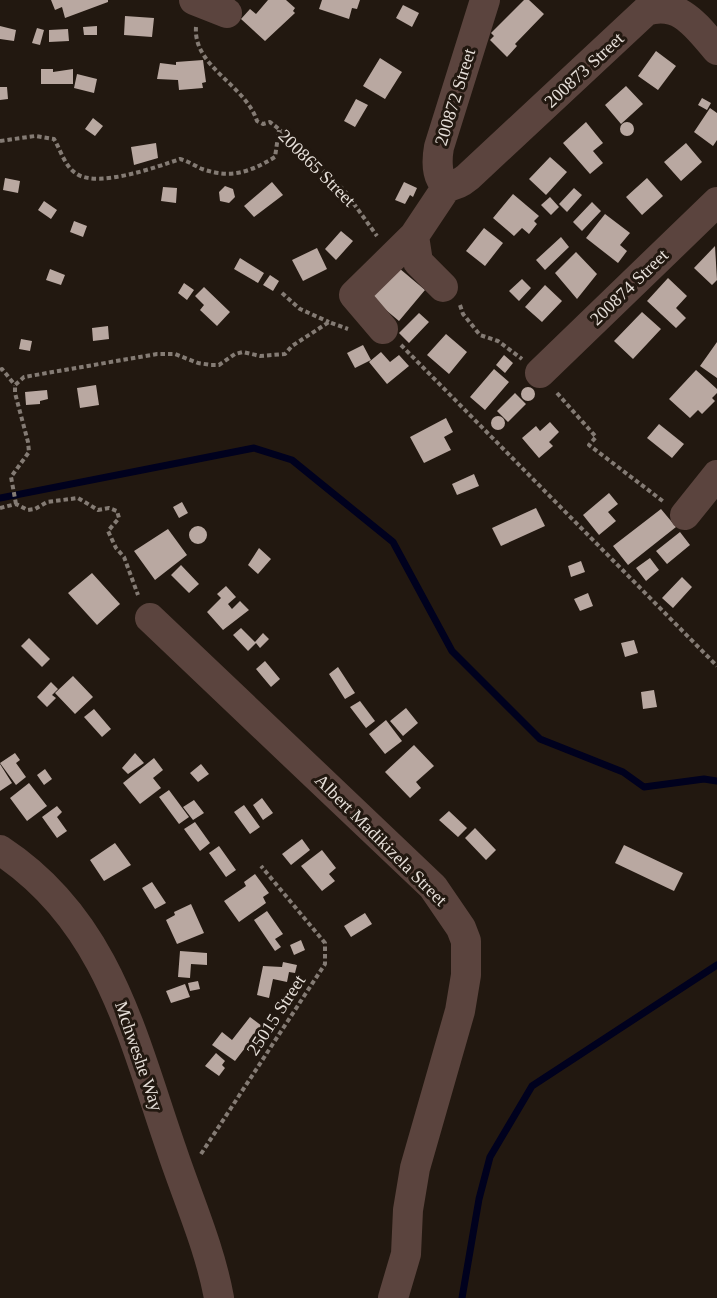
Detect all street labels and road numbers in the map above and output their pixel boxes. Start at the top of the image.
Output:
street label: 200873 Street [540,28,628,112]
street label: 200872 Street [431,46,479,148]
street label: 200865 Street [274,125,360,211]
street label: 200874 Street [586,245,672,329]
street label: Albert Madikizela Street [311,770,451,910]
street label: 25015 Street [243,971,309,1059]
street label: Mchweshe Way [111,999,167,1113]

